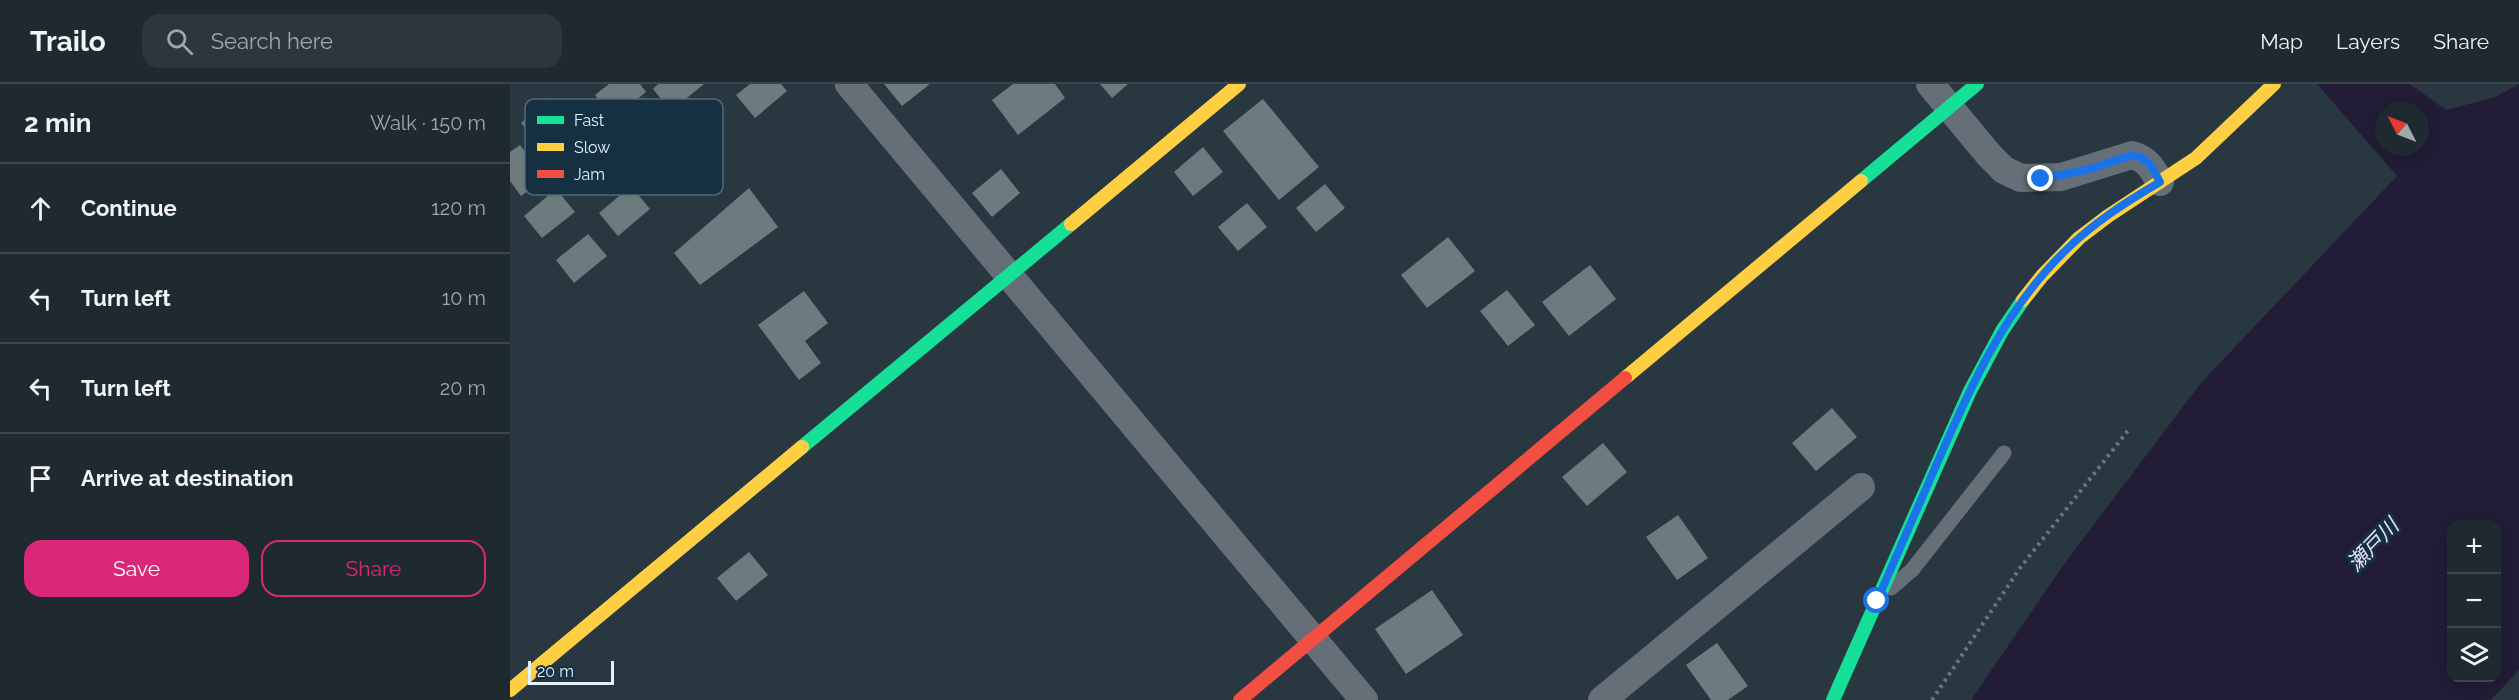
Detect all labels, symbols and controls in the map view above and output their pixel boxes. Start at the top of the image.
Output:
search box [142,14,562,68]
text: Trailo [30,25,106,58]
icon: search [163,25,196,58]
text: Search here [211,28,333,54]
text: Map [2260,29,2303,54]
text: Layers [2336,29,2400,54]
text: Share [2433,29,2489,54]
legend [525,99,723,195]
north arrow [2375,102,2429,156]
text: 2 min [24,108,91,138]
text: Walk · 150 m [370,111,486,135]
text: Fast [574,111,605,130]
text: Slow [574,138,610,157]
text: Jam [574,165,605,184]
route end [2027,165,2053,191]
icon: ahead [24,192,57,225]
text: Continue [81,195,177,221]
text: 120 m [431,196,486,220]
icon: left [24,282,57,315]
text: Turn left [81,285,171,311]
text: 10 m [442,286,486,310]
icon: left [24,372,57,405]
text: Turn left [81,375,171,401]
text: 20 m [440,376,486,400]
icon: arrive [24,462,57,495]
text: Arrive at destination [81,465,294,491]
water label: 瀬戸川 [2342,512,2405,576]
map controls [2447,520,2501,682]
button: + [2447,520,2501,574]
button: Save [24,540,249,597]
button: Share [261,540,486,597]
button: − [2447,574,2501,628]
route start [1863,587,1889,613]
button: layers [2447,628,2501,682]
scale bar [528,658,614,686]
text: 20 m [537,662,574,681]

